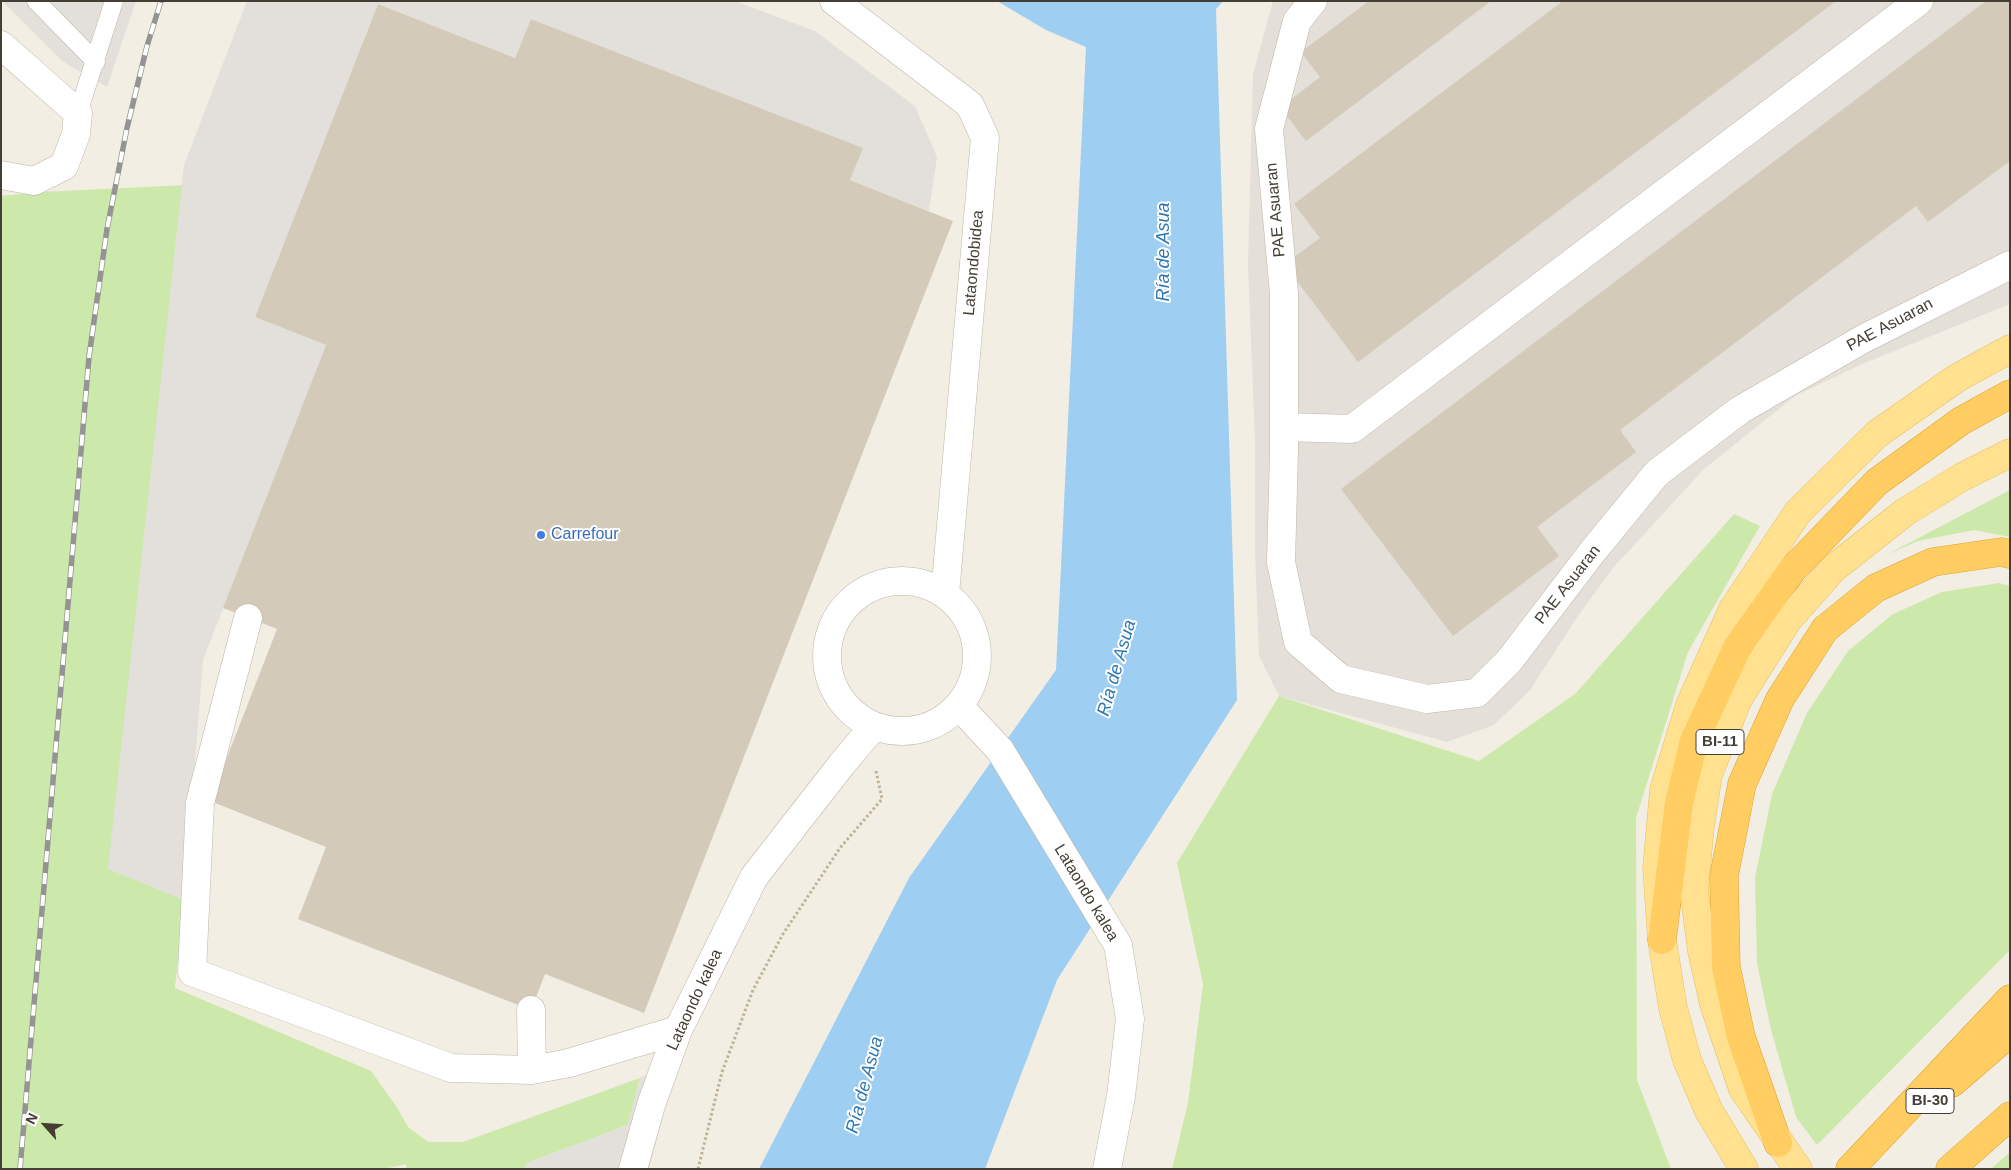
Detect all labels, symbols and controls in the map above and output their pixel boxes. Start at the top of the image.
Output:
street label: PAE Asuaran [1262,162,1290,258]
water label: Ría de Asua [1153,202,1175,302]
street label: Lataondobidea [960,209,988,317]
street label: PAE Asuaran [1844,294,1936,356]
place label: Carrefour [551,525,619,545]
marker: Carrefour [535,529,547,541]
street label: PAE Asuaran [1531,542,1605,628]
water label: Ría de Asua [1093,617,1141,719]
road number: BI-11 [1696,730,1744,754]
street label: Lataondo kalea [1050,841,1122,945]
street label: Lataondo kalea [663,946,727,1054]
water label: Ría de Asua [842,1034,888,1136]
road number: BI-30 [1906,1088,1954,1114]
north arrow [20,1100,70,1150]
text: N [22,1110,41,1126]

